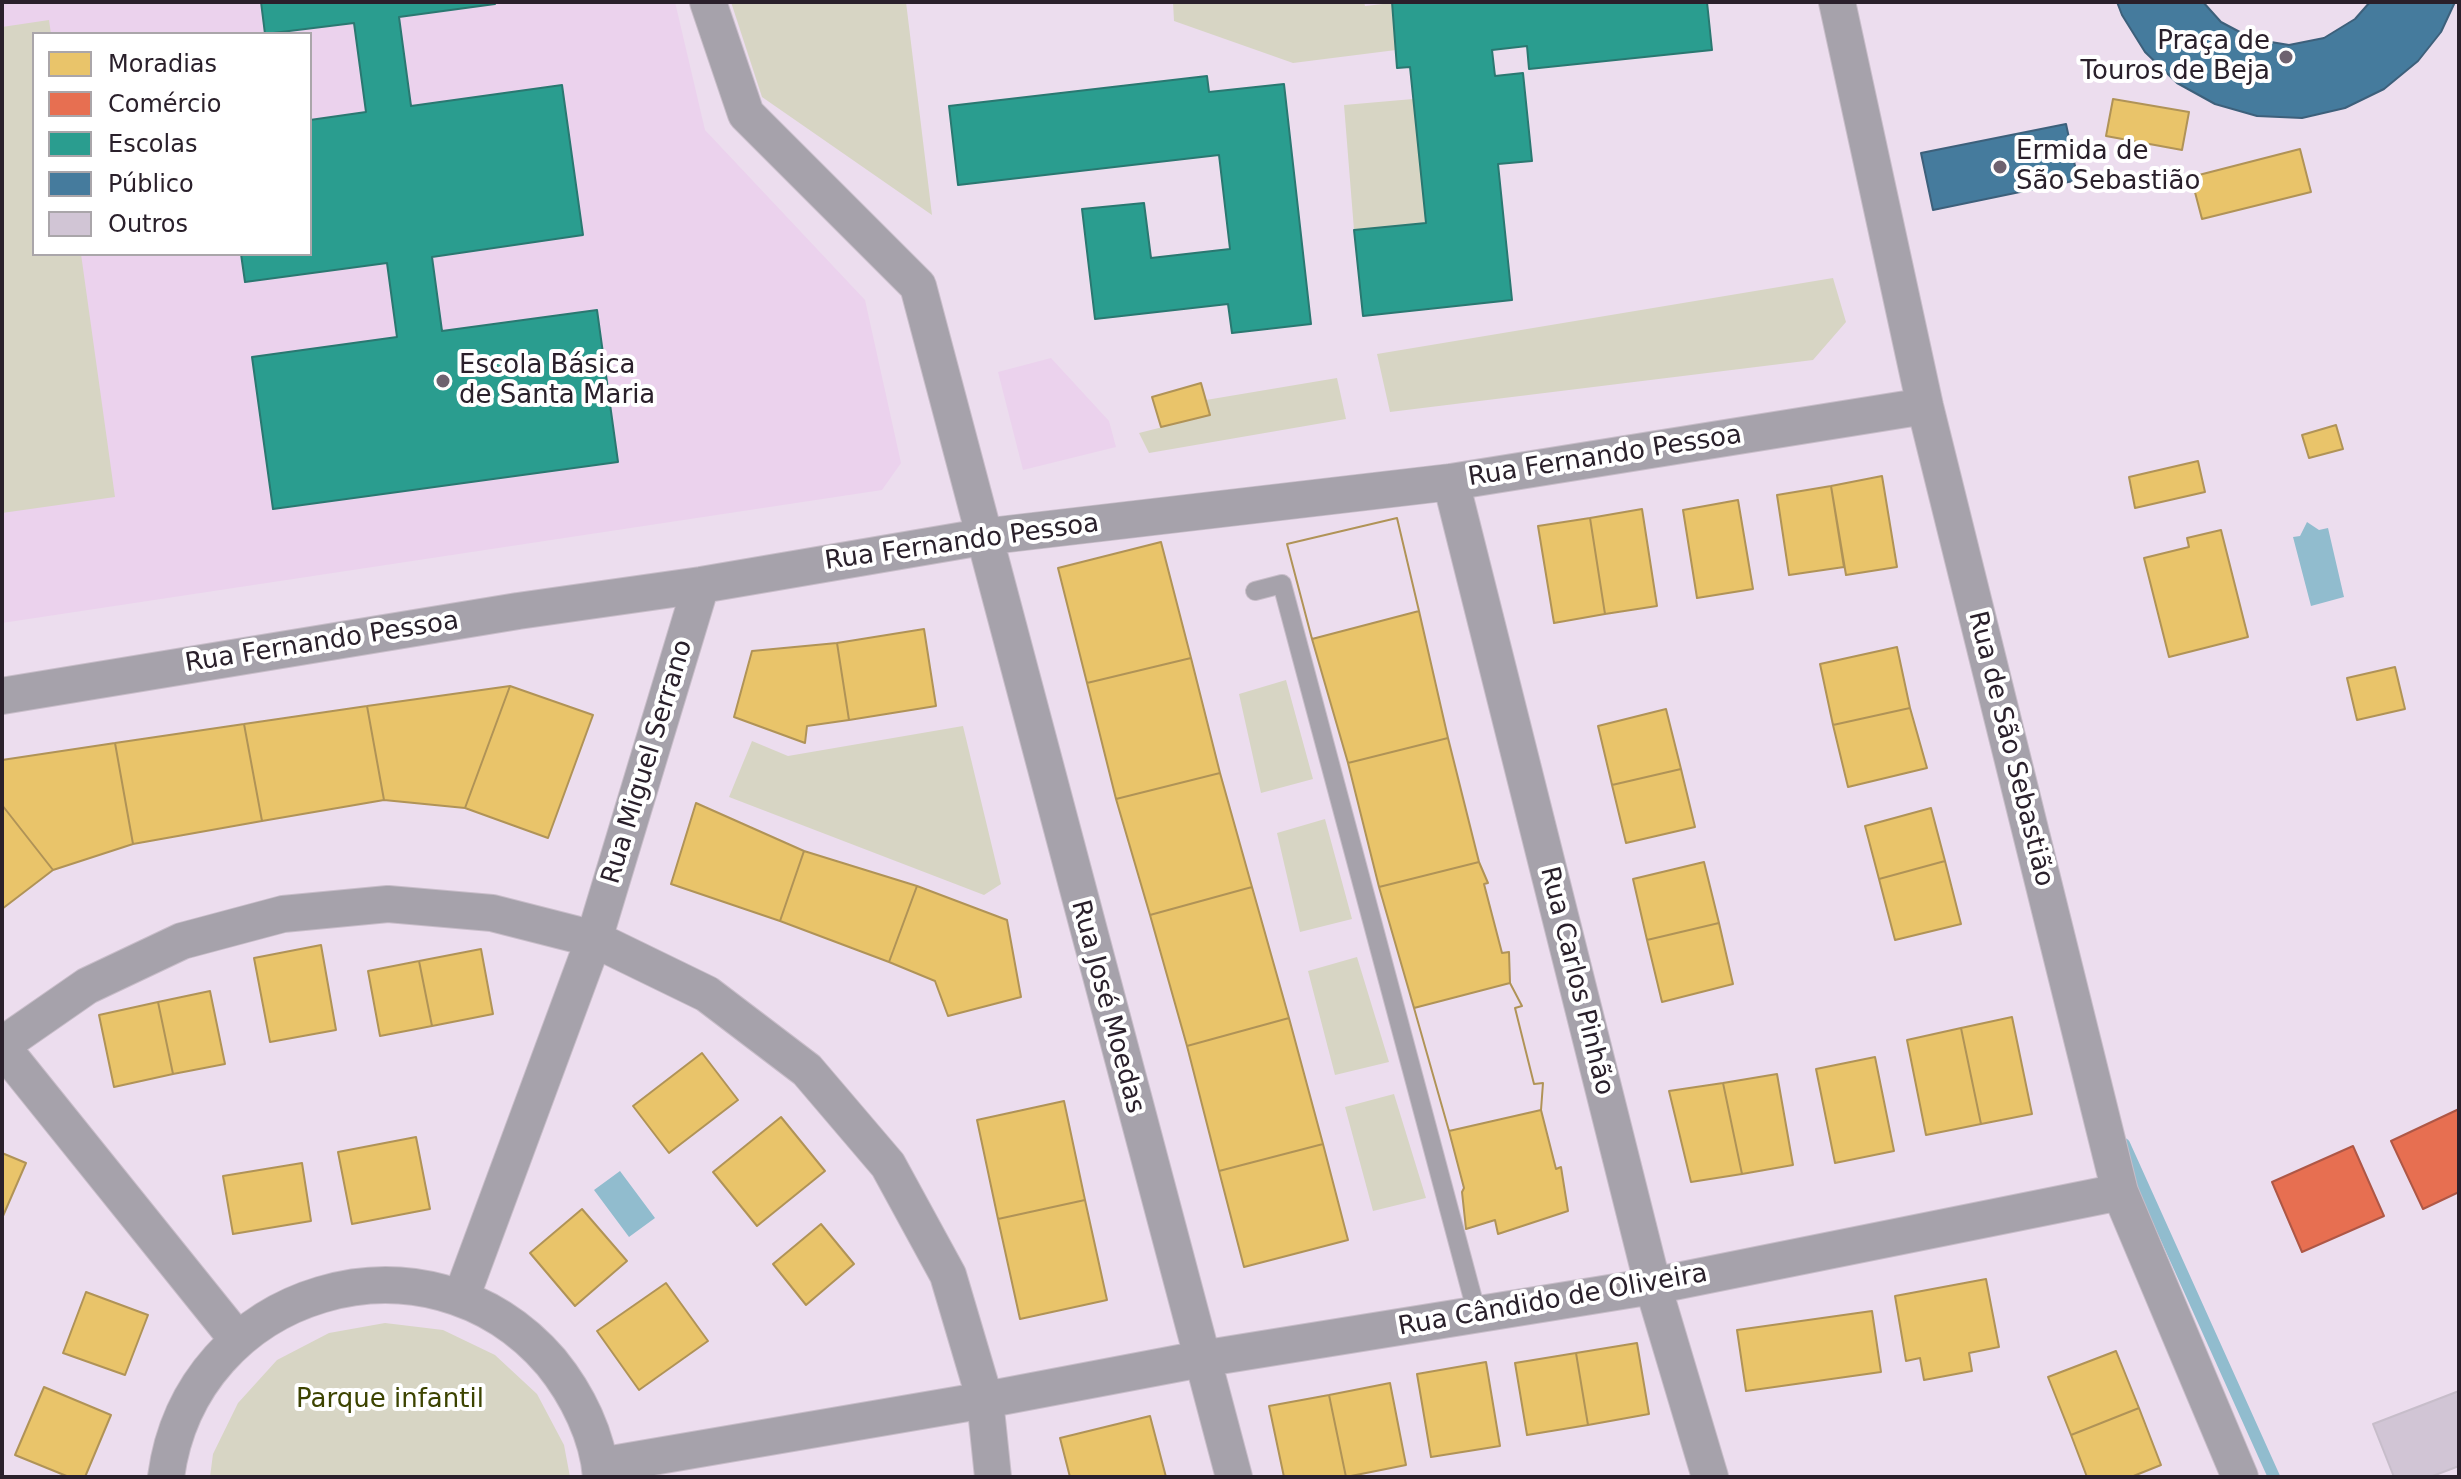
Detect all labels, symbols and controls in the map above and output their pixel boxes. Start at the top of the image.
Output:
place label: Praça de Touros de Beja [2081,26,2270,88]
legend [32,32,312,256]
marker: Praça de Touros de Beja [2277,48,2295,66]
text: Moradias [108,50,217,78]
text: Comércio [108,90,221,118]
text: Escolas [108,130,197,158]
place label: Ermida de São Sebastião [2016,136,2200,198]
marker: Ermida de São Sebastião [1991,158,2009,176]
text: Público [108,170,194,198]
text: Outros [108,210,188,238]
place label: Escola Básica de Santa Maria [459,350,655,412]
marker: Escola Básica de Santa Maria [434,372,452,390]
street label: Rua Fernando Pessoa [1466,420,1744,494]
street label: Rua Fernando Pessoa [823,508,1101,578]
street label: Rua Fernando Pessoa [183,606,461,680]
street label: Rua de São Sebastião [1961,608,2059,890]
street label: Rua Miguel Serrano [596,636,700,888]
street label: Rua Carlos Pinhão [1533,863,1619,1099]
street label: Rua José Moedas [1064,897,1150,1117]
street label: Rua Cândido de Oliveira [1396,1258,1710,1344]
park label: Parque infantil [296,1384,484,1416]

